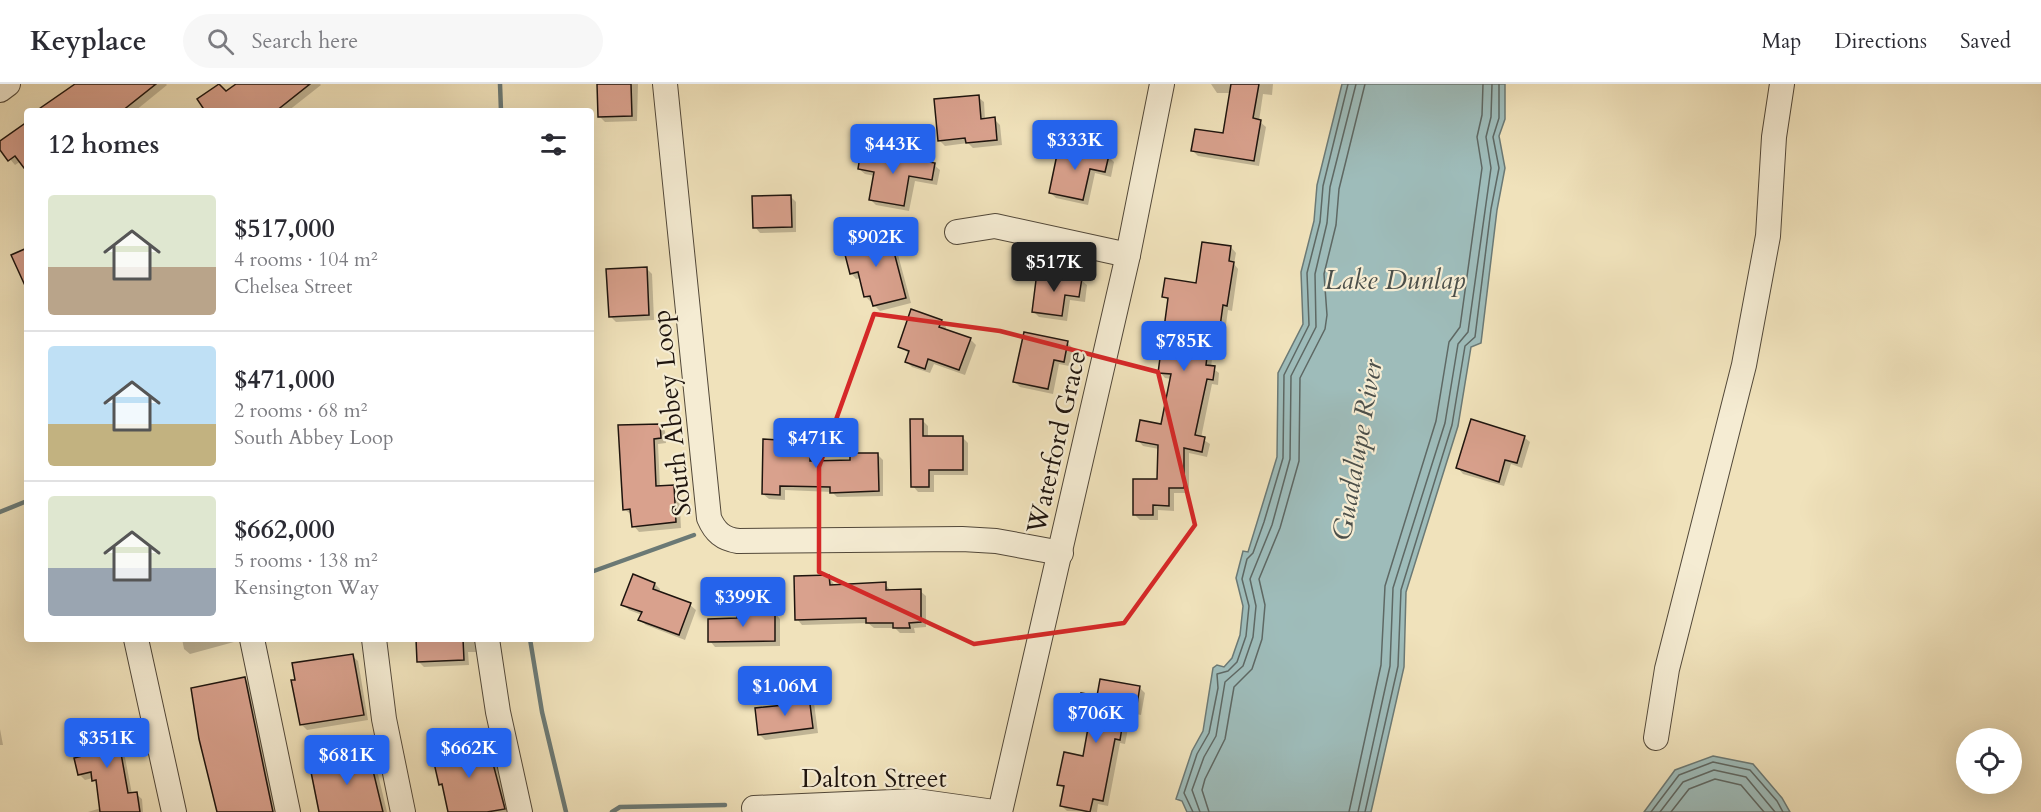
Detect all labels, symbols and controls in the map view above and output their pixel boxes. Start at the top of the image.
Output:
search box [183,14,603,68]
text: Keyplace [30,22,147,60]
icon: search [204,25,237,58]
text: Search here [252,26,358,56]
text: Map [1761,27,1801,56]
text: Directions [1834,27,1927,56]
text: Saved [1960,27,2011,56]
pin: $333K [1033,120,1117,171]
pin: $443K [851,124,935,175]
text: $333K [1046,126,1104,153]
text: 12 homes [48,127,159,162]
icon: filters [537,128,570,161]
text: $443K [864,130,922,157]
text: $517,000 [234,211,335,246]
pin: $902K [834,217,918,268]
icon: home [96,219,168,291]
text: $902K [847,223,905,250]
pin: $517K [1012,242,1096,293]
text: 4 rooms · 104 m² [234,246,378,273]
text: $517K [1025,248,1083,275]
water label: Lake Dunlap [1325,262,1466,299]
text: Chelsea Street [234,273,352,300]
street label: South Abbey Loop [643,308,700,518]
pin: $785K [1142,321,1226,372]
text: $785K [1155,327,1213,354]
street label: Waterford Grace [1018,347,1095,538]
water label: Guadalupe River [1323,356,1392,543]
text: $471,000 [234,362,335,397]
icon: home [96,370,168,442]
text: 2 rooms · 68 m² [234,397,367,424]
pin: $471K [774,418,858,469]
text: South Abbey Loop [234,424,394,451]
text: $471K [787,424,845,451]
text: $662,000 [234,512,335,547]
icon: home [96,520,168,592]
text: 5 rooms · 138 m² [234,547,378,574]
text: Kensington Way [234,574,379,601]
pin: $399K [701,577,785,628]
text: $399K [714,583,772,610]
pin: $1.06M [736,666,834,717]
text: $1.06M [752,672,818,699]
pin: $706K [1054,693,1138,744]
text: $706K [1067,699,1125,726]
pin: $351K [65,718,149,769]
text: $351K [78,724,136,751]
pin: $662K [427,728,511,779]
map controls [1956,728,2022,794]
button: locate [1956,728,2022,794]
text: $662K [440,734,498,761]
pin: $681K [305,735,389,786]
text: $681K [318,741,376,768]
street label: Dalton Street [801,761,947,796]

